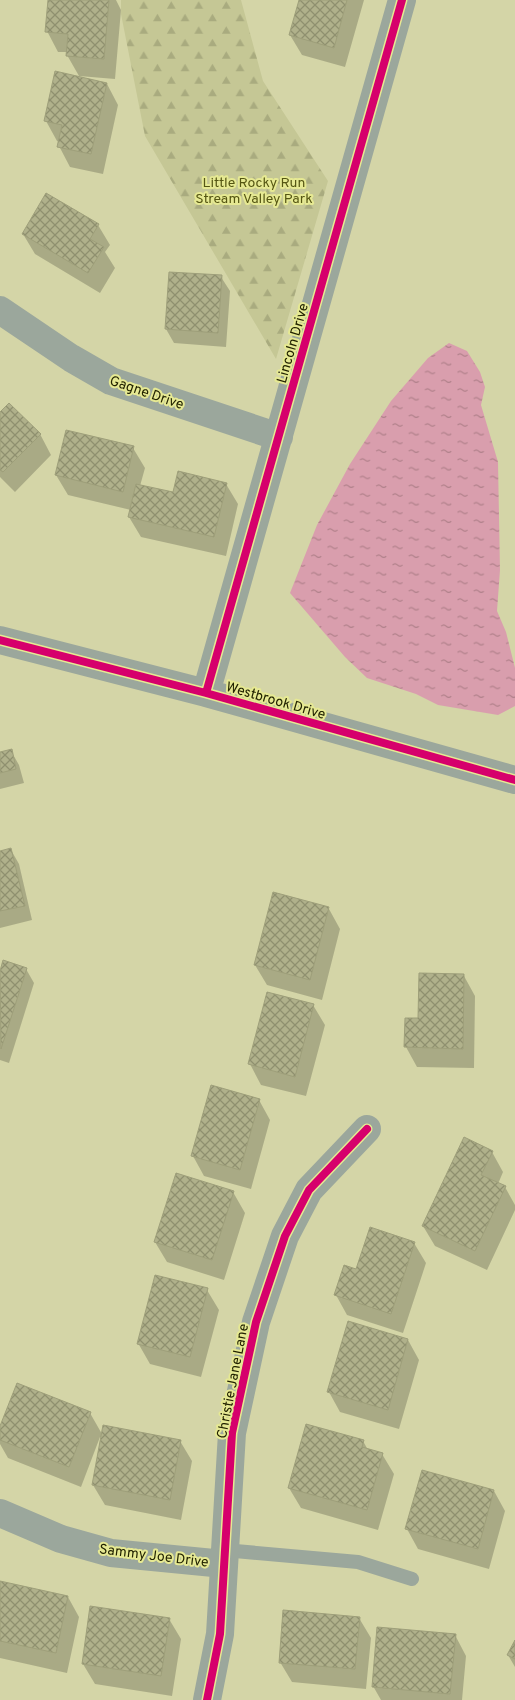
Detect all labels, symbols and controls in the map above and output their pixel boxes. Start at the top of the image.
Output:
park label: Little Rocky Run Stream Valley Park [195,175,313,208]
street label: Lincoln Drive [274,301,313,385]
street label: Gagne Drive [107,373,186,414]
street label: Westbrook Drive [224,679,327,724]
street label: Christie Jane Lane [214,1322,253,1440]
street label: Sammy Joe Drive [98,1541,210,1572]

